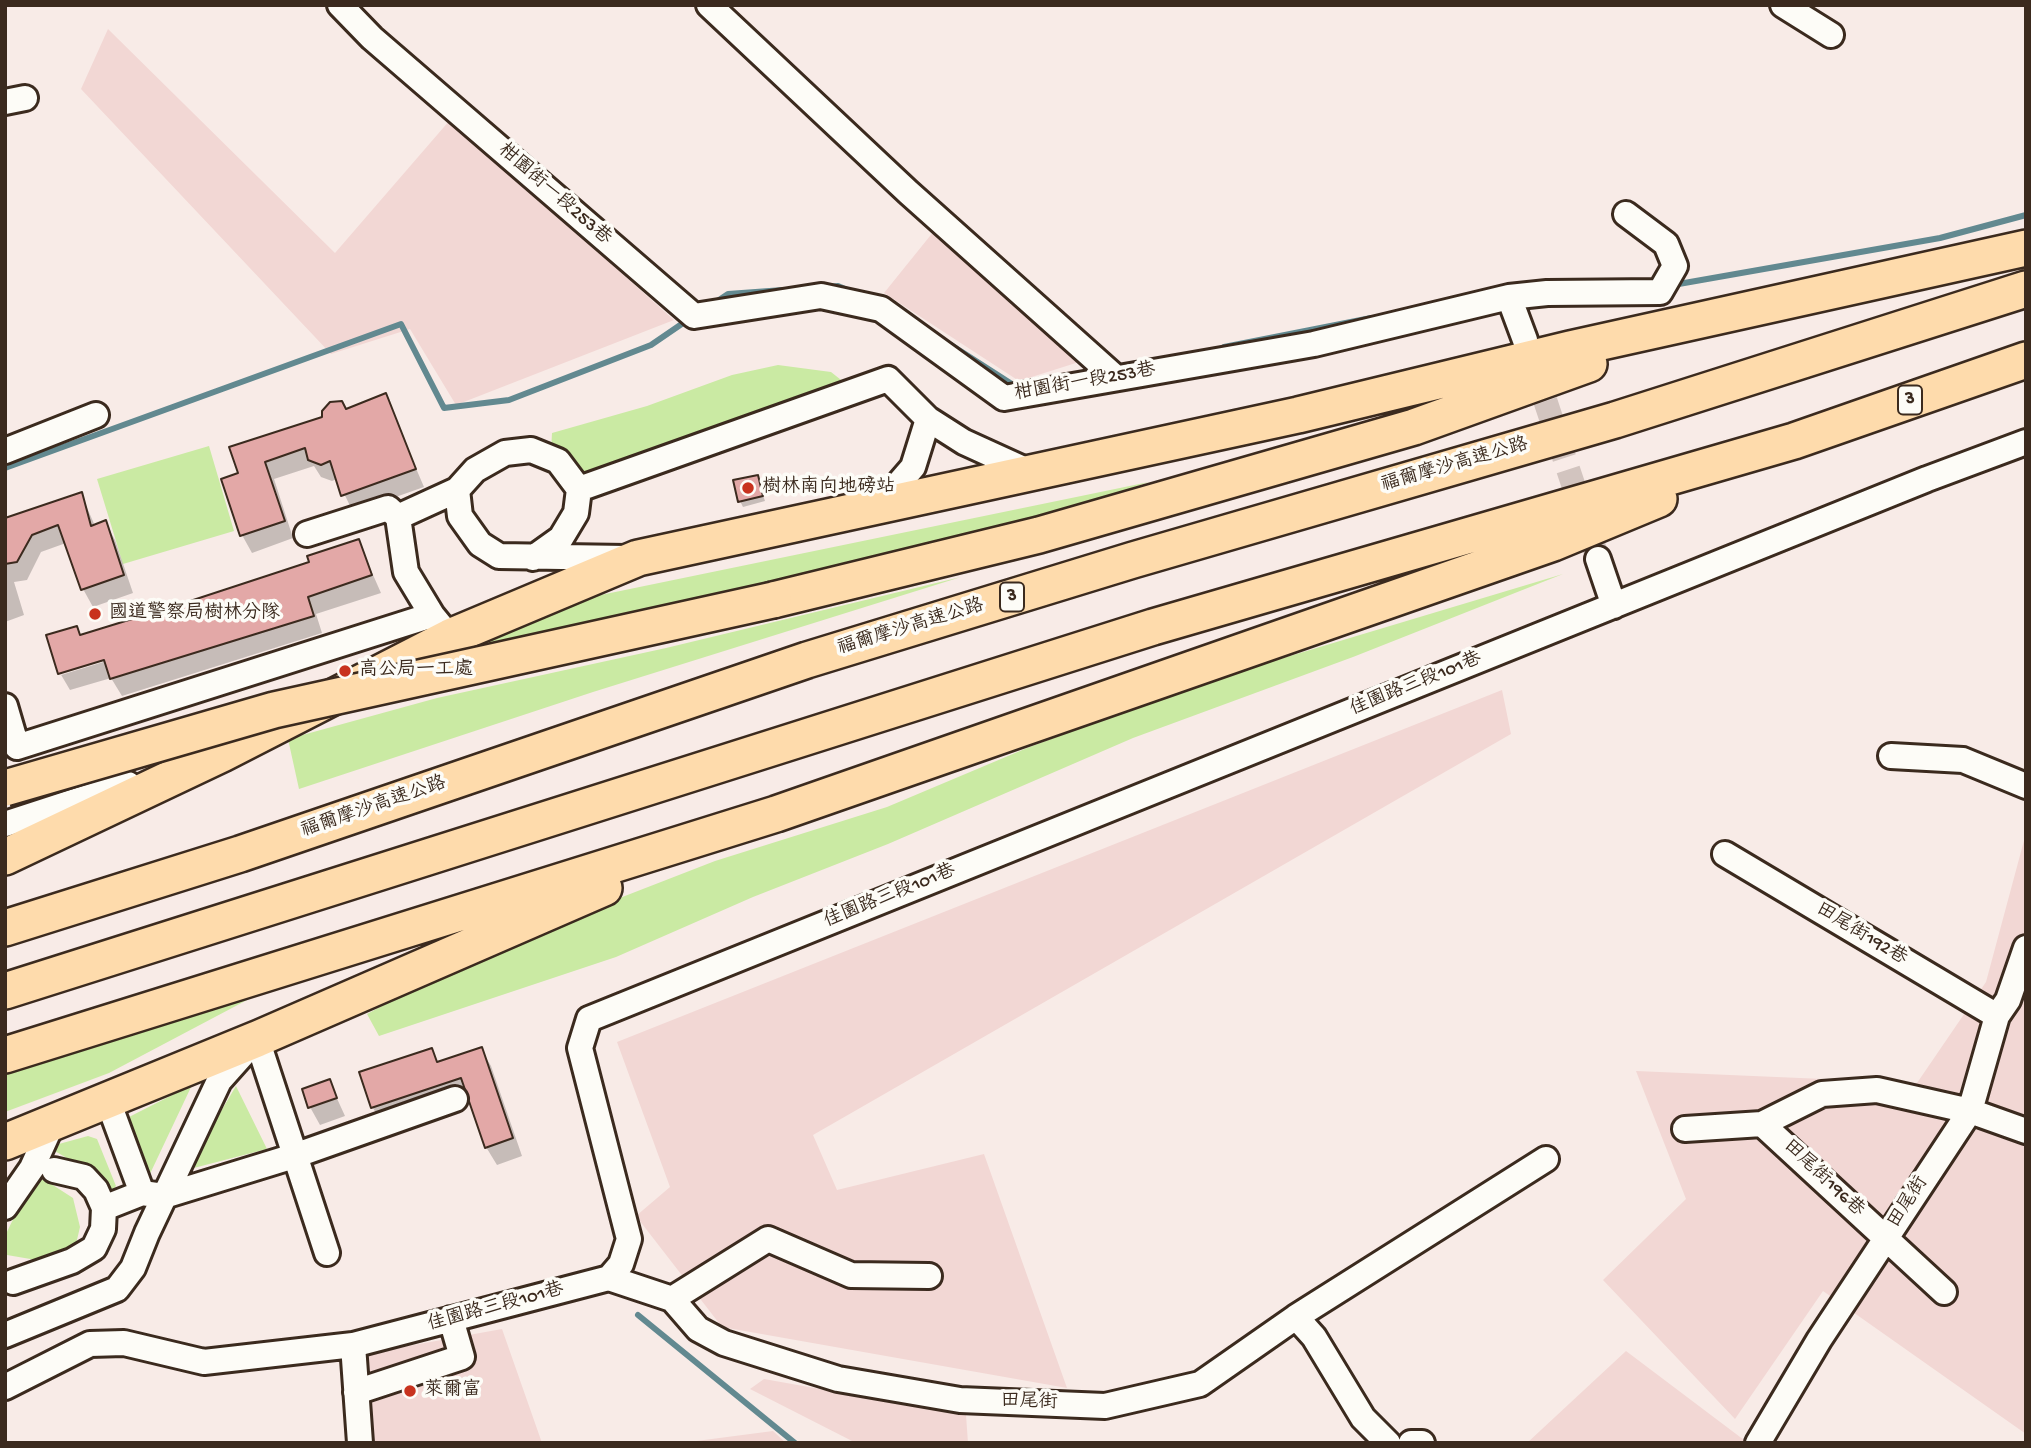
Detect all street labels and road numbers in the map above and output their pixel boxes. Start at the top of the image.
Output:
street label: 柑園街一段253巷 [492,139,616,251]
street label: 柑園街一段253巷 [1013,359,1157,407]
road number: 3 [1898,386,1922,414]
street label: 福爾摩沙高速公路 [1379,434,1531,498]
road number: 3 [1000,582,1024,612]
street label: 福爾摩沙高速公路 [835,595,987,661]
street label: 佳園路三段101巷 [1347,648,1485,722]
street label: 福爾摩沙高速公路 [298,772,450,844]
street label: 佳園路三段101巷 [821,860,959,934]
street label: 田尾街192巷 [1811,899,1911,971]
street label: 田尾街196巷 [1778,1136,1868,1222]
street label: 田尾街 [1884,1173,1934,1233]
street label: 佳園路三段101巷 [425,1279,567,1337]
street label: 田尾街 [1000,1391,1058,1415]

